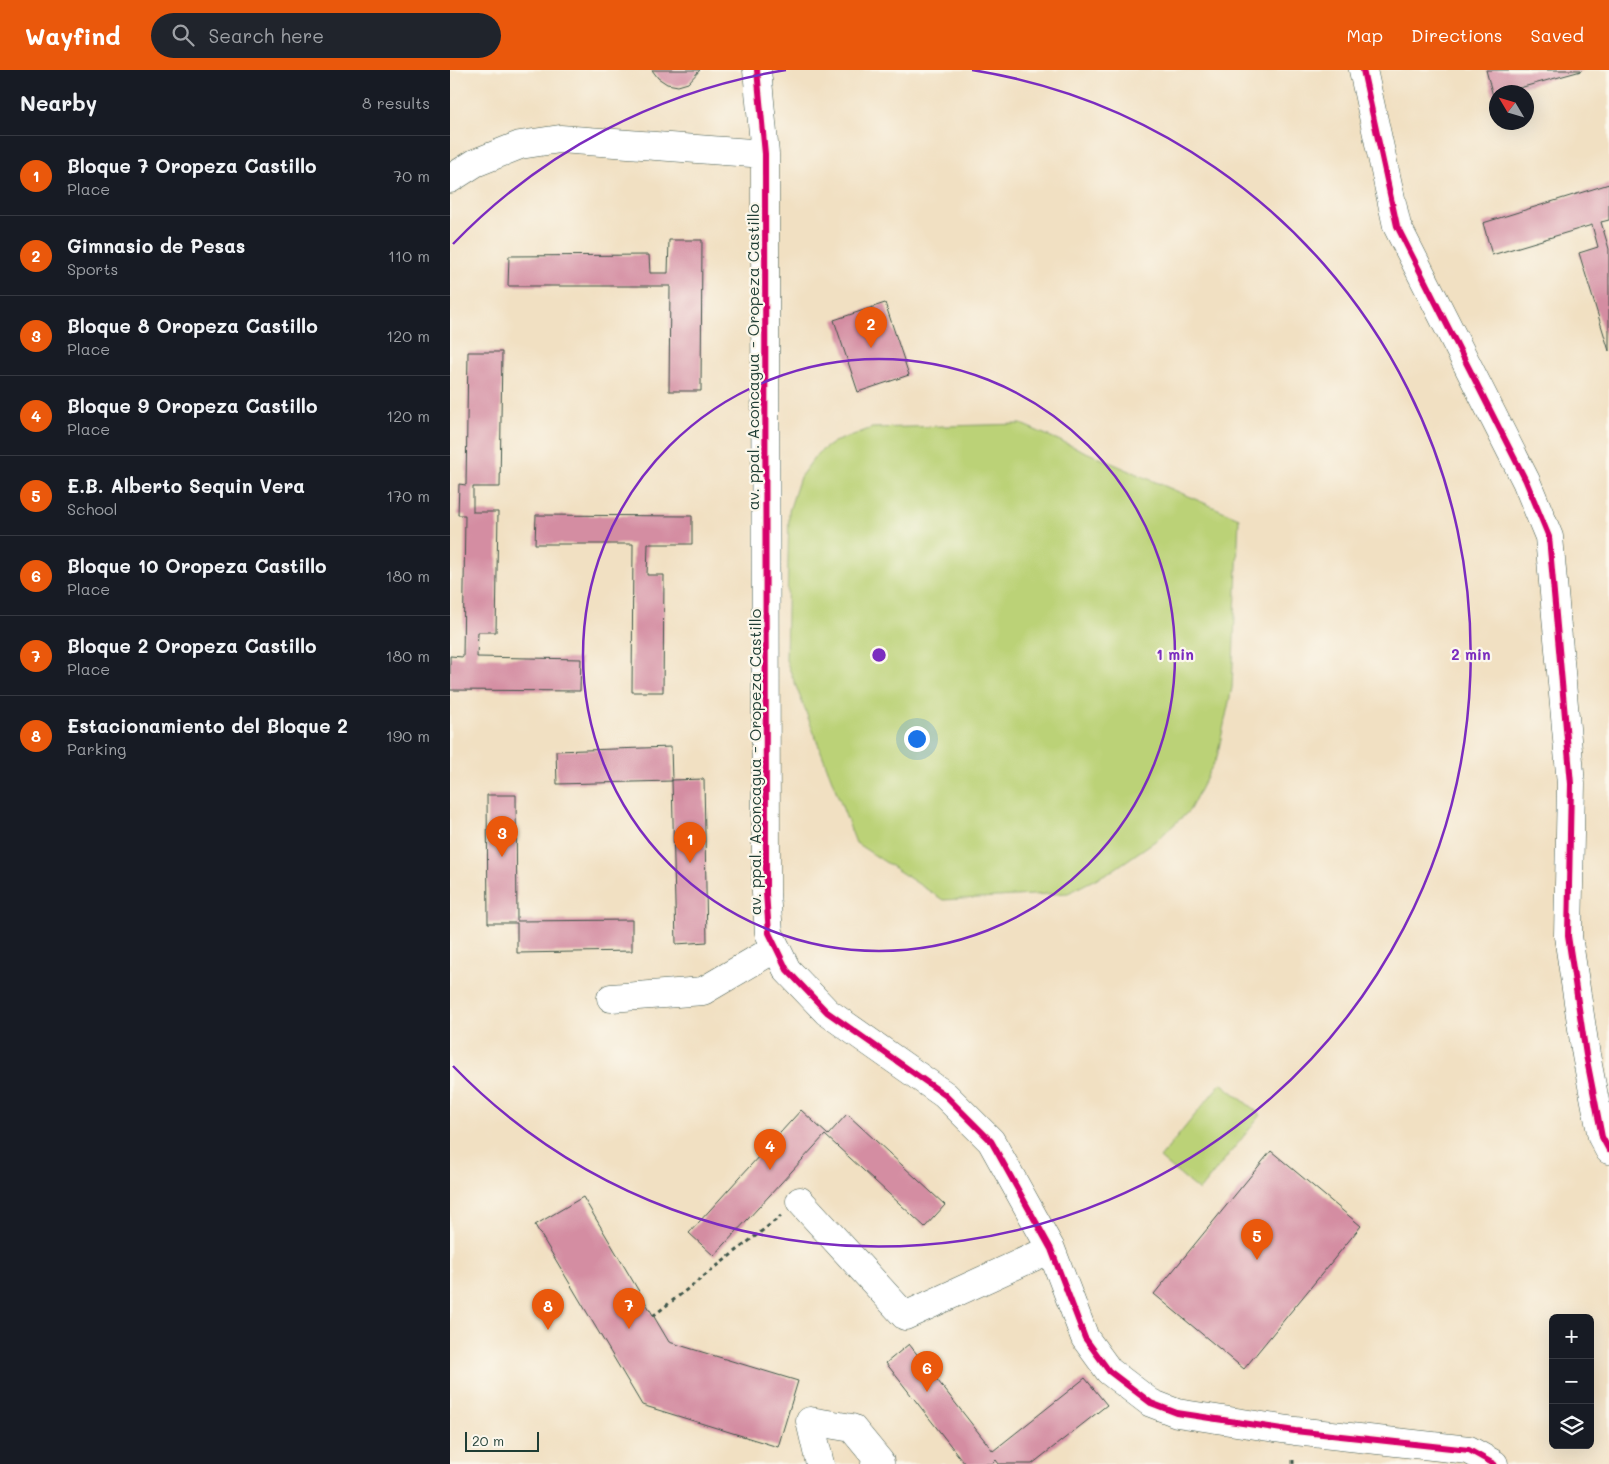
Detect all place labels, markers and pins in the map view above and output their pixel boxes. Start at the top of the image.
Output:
pin: 2 [855,307,887,348]
centre of rings [870,646,888,664]
pin: 3 [486,816,518,857]
pin: 1 [674,822,706,863]
pin: 4 [754,1129,786,1170]
pin: 5 [1241,1219,1273,1260]
pin: 7 [613,1288,645,1329]
pin: 8 [532,1289,564,1330]
pin: 6 [911,1351,943,1392]

